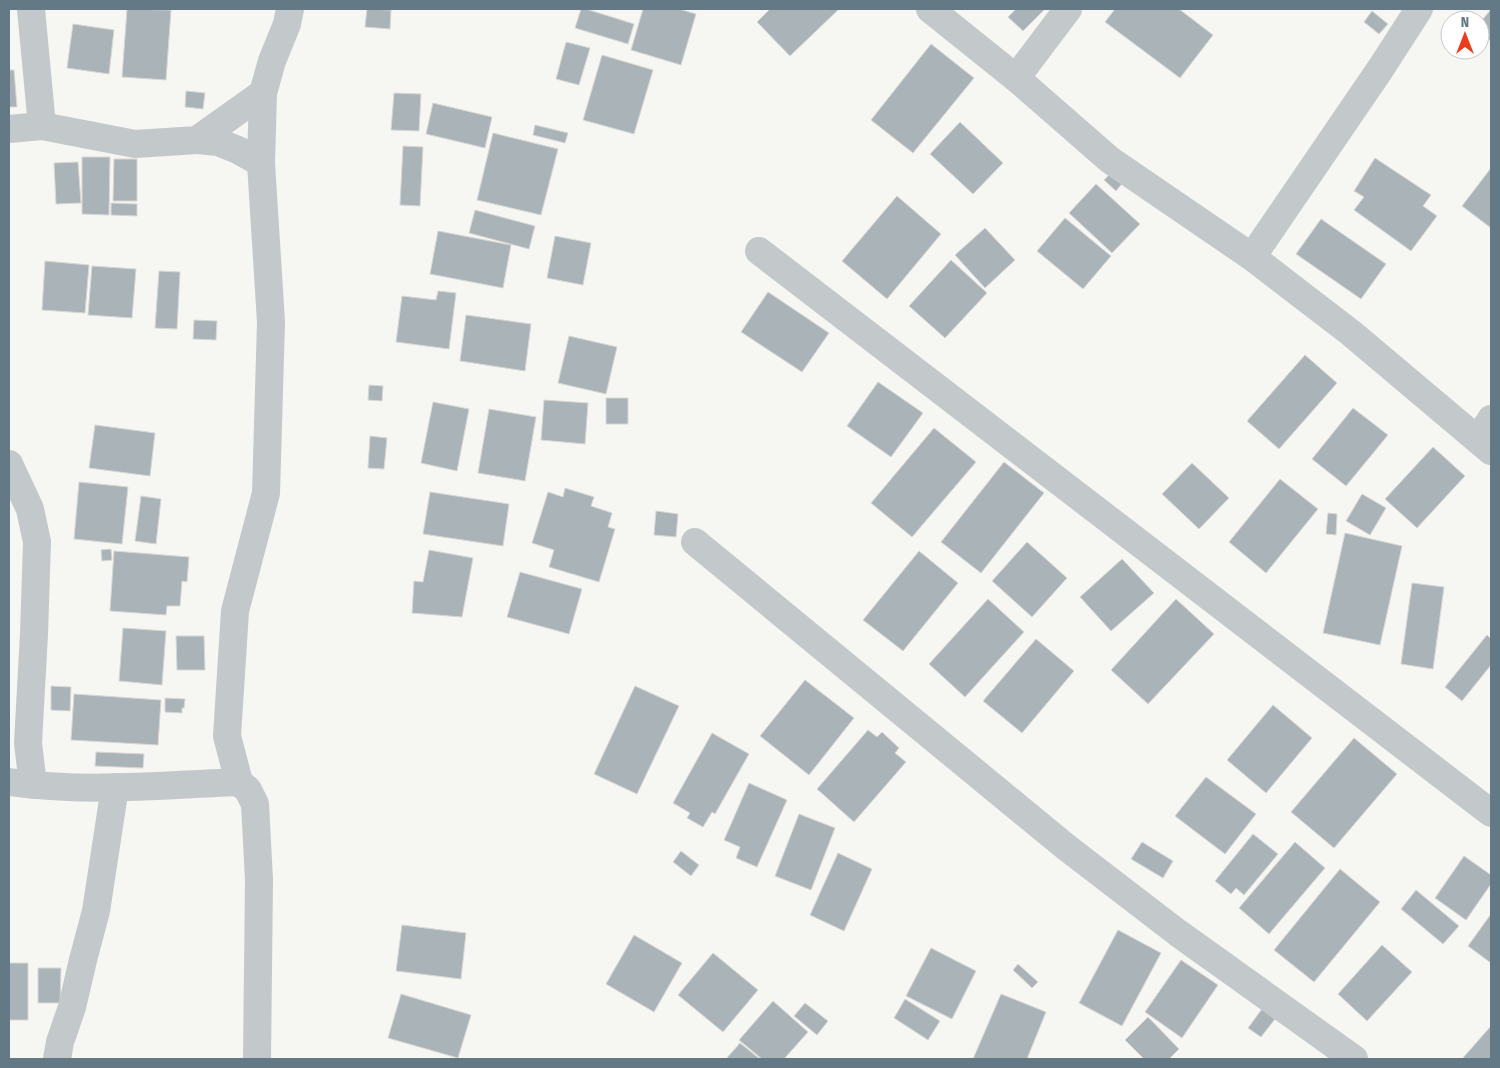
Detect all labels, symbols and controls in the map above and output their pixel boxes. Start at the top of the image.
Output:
north arrow [1440,10,1490,60]
text: N [1461,14,1469,31]

